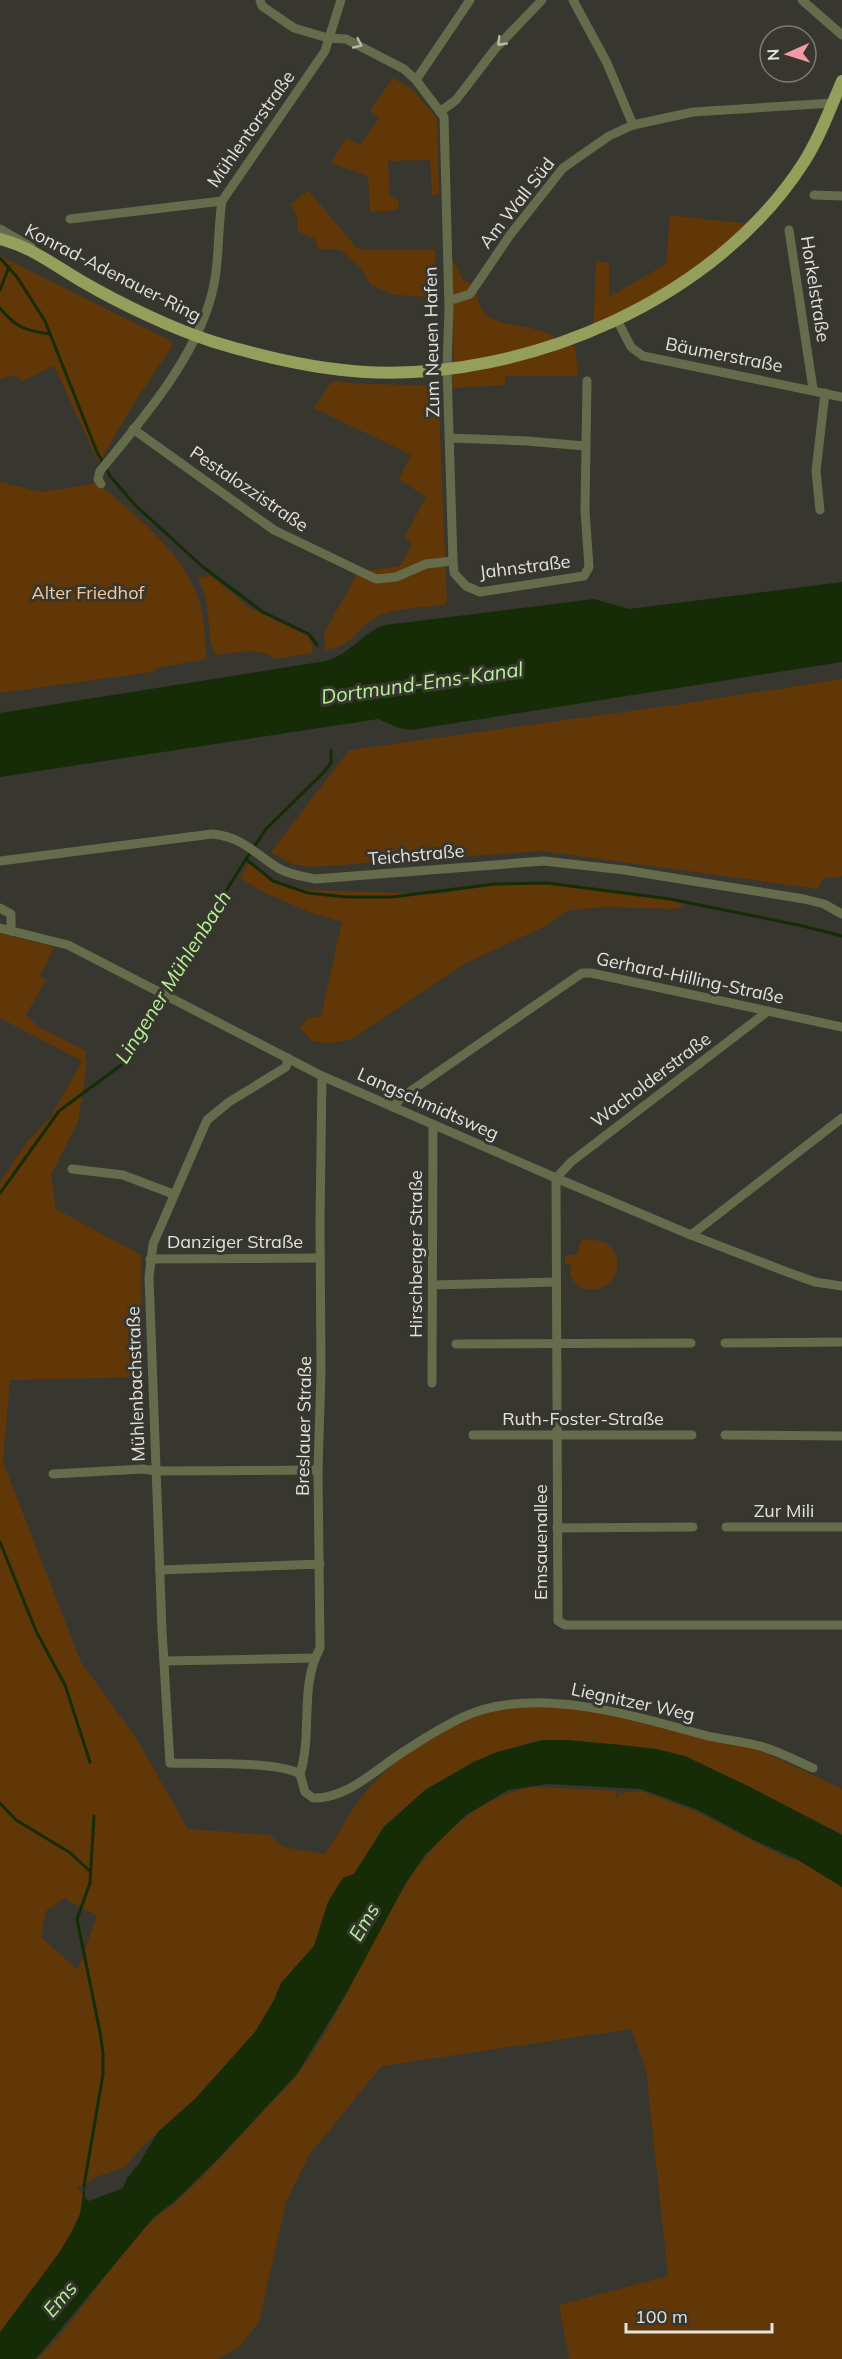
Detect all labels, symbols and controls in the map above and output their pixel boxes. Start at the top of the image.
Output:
north arrow [758,24,818,84]
one-way arrow [498,35,509,46]
one-way arrow [351,37,362,49]
text: N [763,48,783,61]
street label: Mühlentorstraße [202,66,299,192]
street label: Am Wall Süd [474,153,559,253]
street label: Konrad-Adenauer-Ring [21,218,205,327]
street label: Horkelstraße [796,234,835,344]
street label: Zum Neuen Hafen [419,266,444,418]
street label: Bäumerstraße [663,332,785,377]
street label: Pestalozzistraße [186,440,313,537]
street label: Jahnstraße [478,550,572,583]
park label: Alter Friedhof [32,581,145,604]
water label: Dortmund-Ems-Kanal [319,656,525,709]
street label: Teichstraße [367,839,465,870]
water label: Lingener Mühlenbach [109,886,236,1068]
street label: Gerhard-Hilling-Straße [594,946,786,1009]
street label: Wacholderstraße [586,1027,715,1132]
street label: Langschmidtsweg [354,1062,503,1145]
street label: Hirschberger Straße [404,1170,427,1338]
street label: Danziger Straße [167,1230,303,1253]
street label: Mühlenbachstraße [121,1306,150,1462]
street label: Breslauer Straße [291,1356,316,1496]
street label: Ruth-Foster-Straße [502,1407,664,1430]
street label: Emsauenallee [529,1484,552,1600]
street label: Zur Mili [754,1499,814,1522]
street label: Liegnitzer Weg [569,1677,697,1726]
water label: Ems [343,1898,384,1945]
water label: Ems [37,2276,82,2322]
scale bar [626,2296,772,2334]
text: 100 m [635,2305,688,2328]

